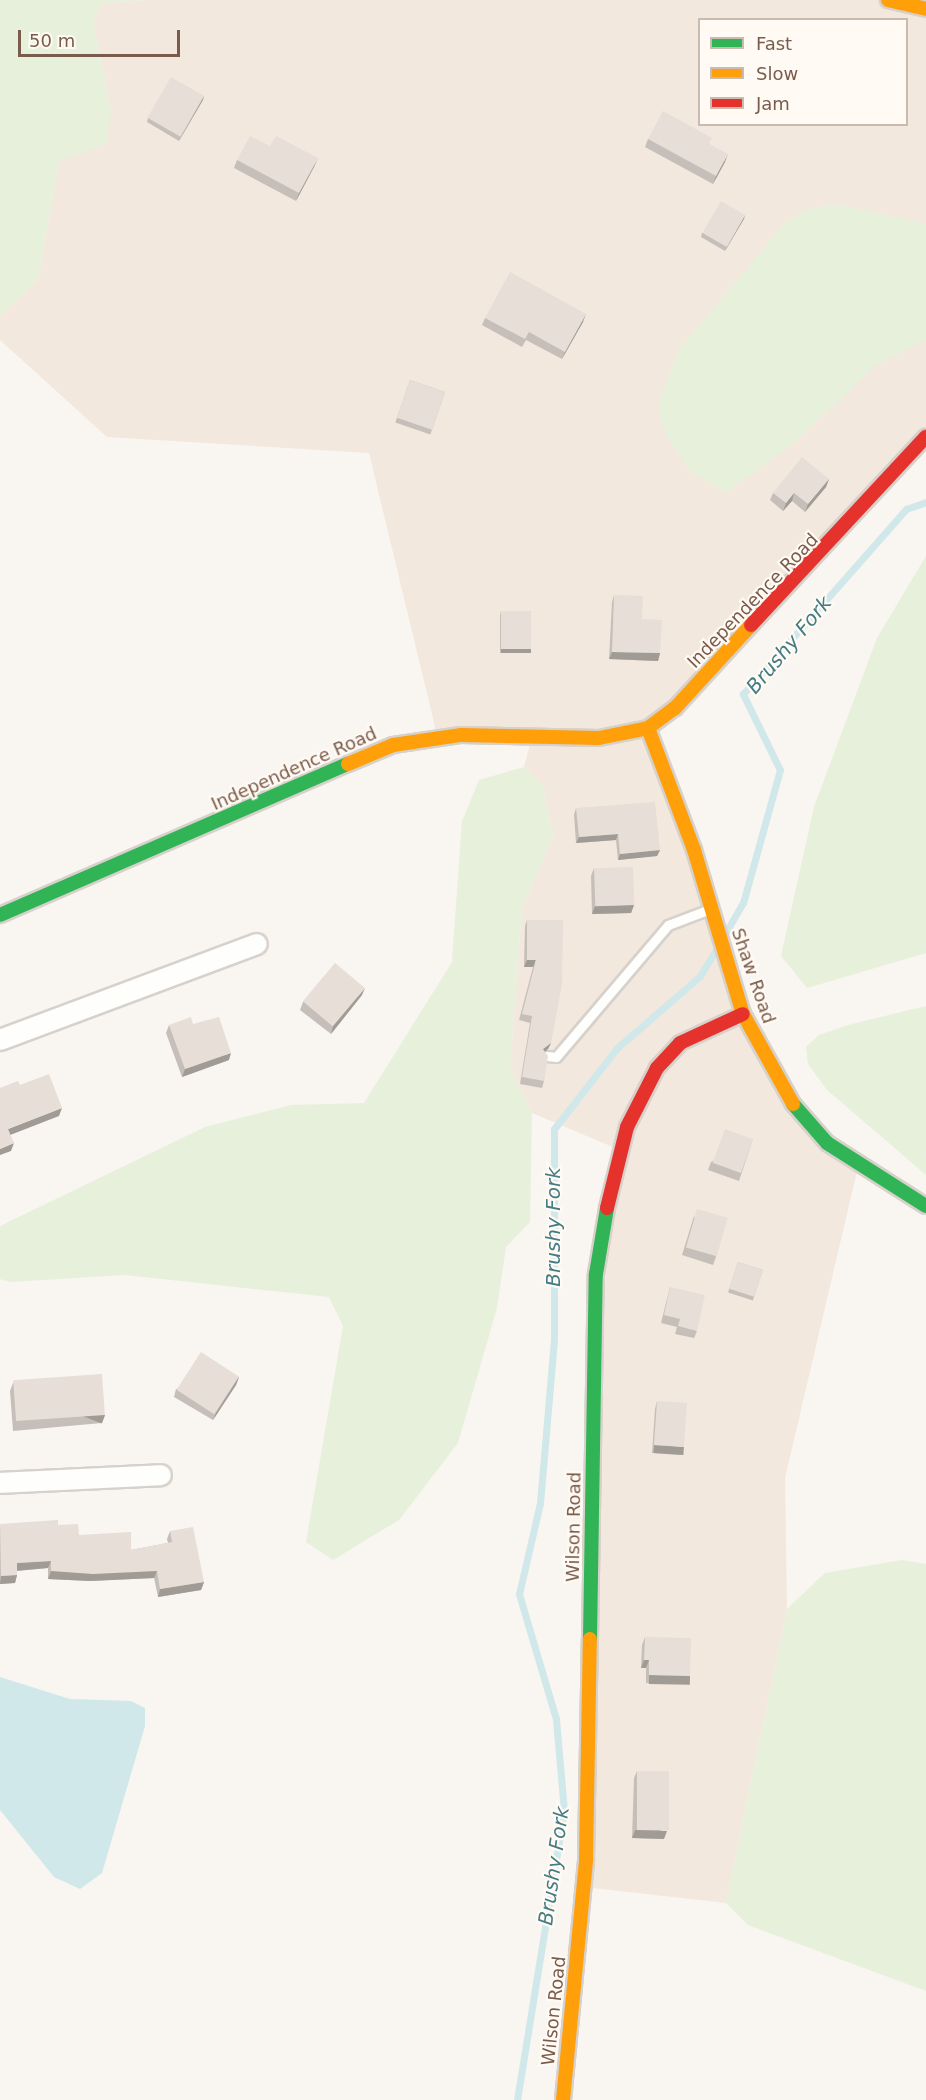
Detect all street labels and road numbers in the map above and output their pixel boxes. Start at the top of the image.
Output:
street label: Independence Road [683,529,823,673]
street label: Independence Road [208,723,380,815]
street label: Shaw Road [727,925,779,1027]
street label: Wilson Road [562,1472,586,1582]
street label: Wilson Road [538,1955,570,2067]

